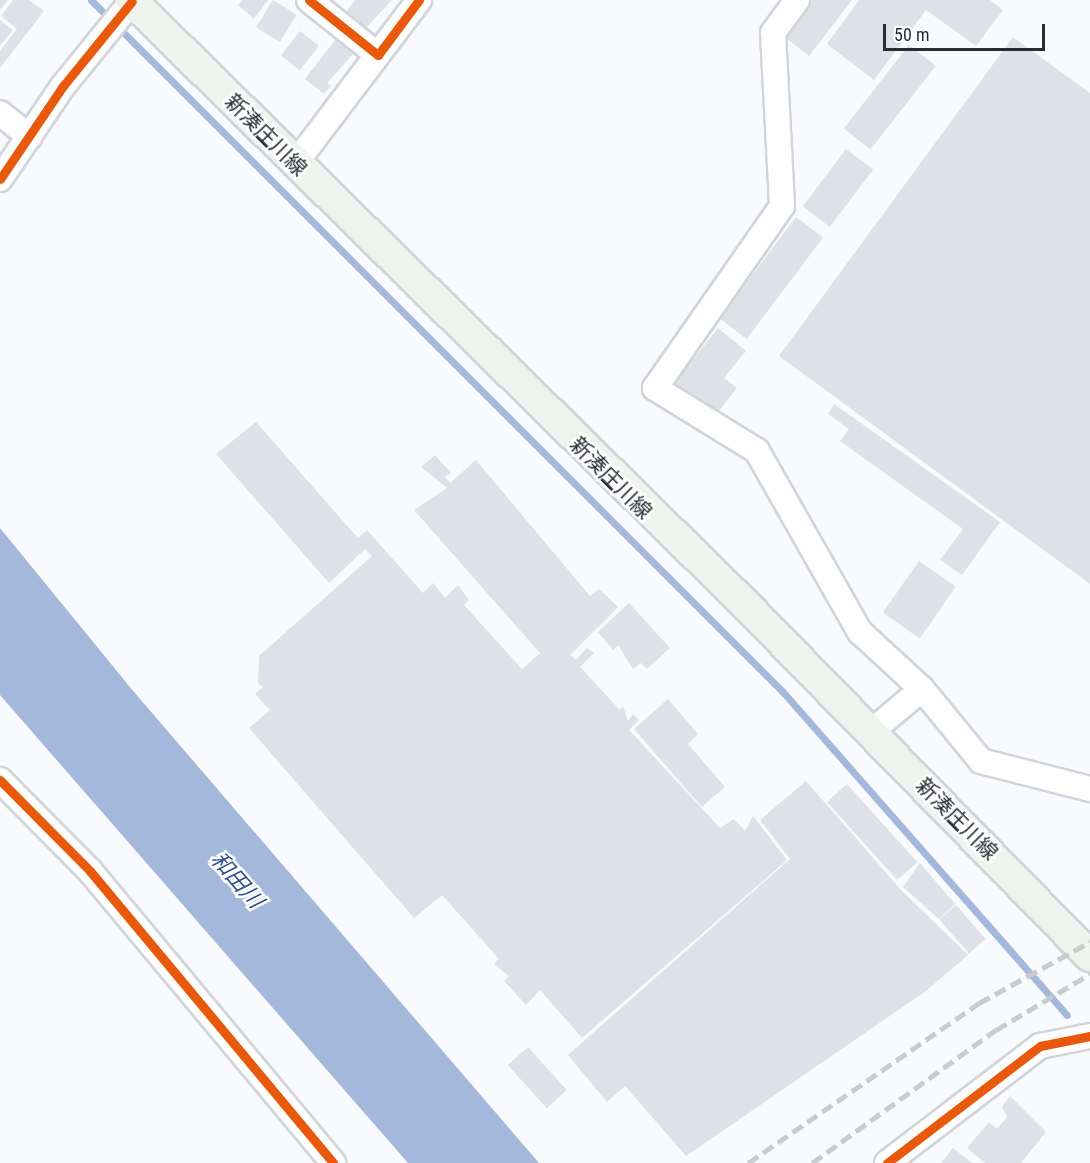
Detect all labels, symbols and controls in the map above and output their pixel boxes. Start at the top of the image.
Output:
scale bar [886,12,1048,50]
text: 50 m [894,24,929,45]
street label: 新湊庄川線 [220,89,312,181]
street label: 新湊庄川線 [565,432,657,524]
street label: 新湊庄川線 [911,773,1003,865]
water label: 和田川 [205,846,269,914]

